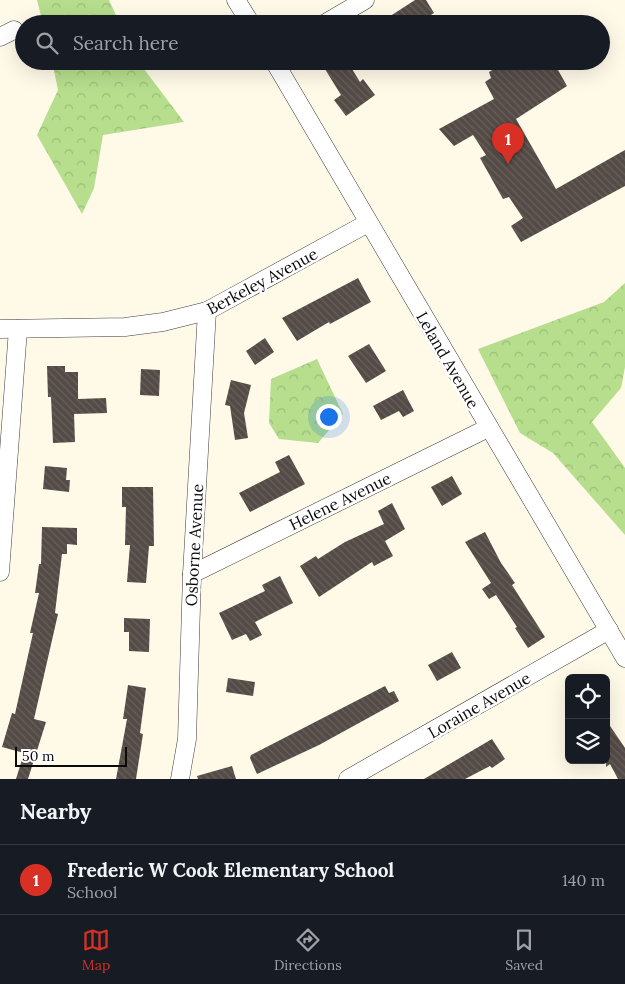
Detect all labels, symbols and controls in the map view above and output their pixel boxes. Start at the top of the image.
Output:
search box [15,15,610,70]
icon: search [33,29,61,57]
text: Search here [73,31,179,55]
pin: 1 [492,123,524,164]
street label: Berkeley Avenue [203,243,321,319]
street label: Leland Avenue [412,308,484,412]
your location [316,404,342,430]
street label: Helene Avenue [286,468,394,534]
street label: Osborne Avenue [181,483,207,607]
street label: Loraine Avenue [424,667,534,742]
map controls [565,674,610,764]
button: locate [565,674,610,719]
button: layers [565,719,610,764]
scale bar [15,744,128,767]
text: 50 m [22,747,55,765]
text: Nearby [20,798,91,825]
text: Frederic W Cook Elementary School [67,858,394,882]
text: 1 [33,870,39,890]
text: 140 m [562,870,605,890]
text: School [67,882,117,902]
tab: Map [82,926,110,974]
tab: Directions [274,926,342,974]
tab: Saved [505,926,543,974]

